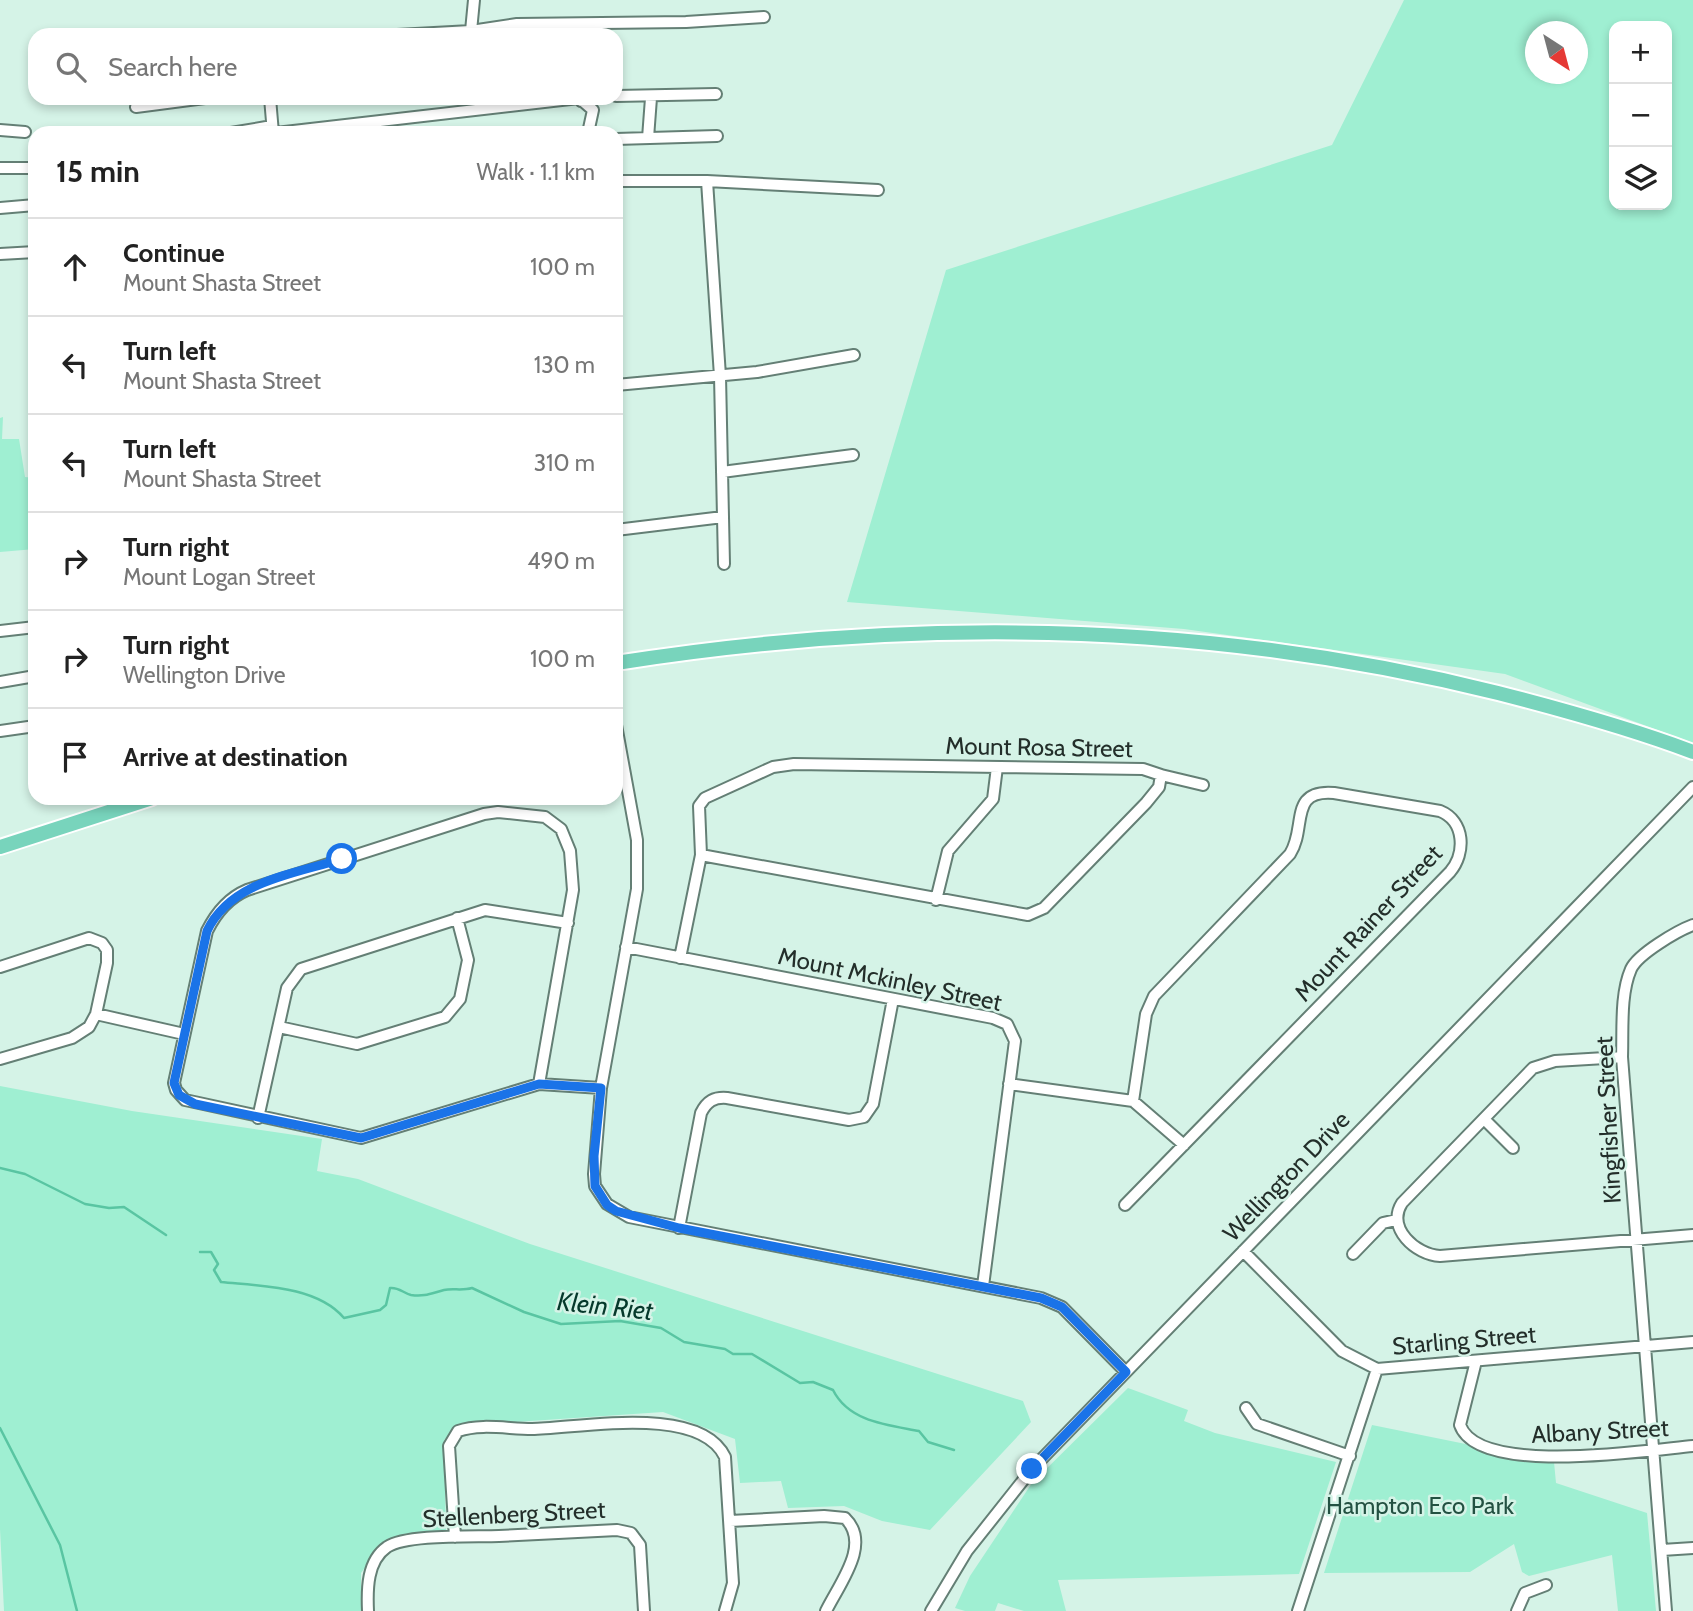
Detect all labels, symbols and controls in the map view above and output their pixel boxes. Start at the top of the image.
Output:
north arrow [1525,21,1588,84]
map controls [1609,21,1672,210]
button: + [1609,21,1672,84]
search box [28,28,623,105]
icon: search [52,48,90,86]
text: Search here [108,51,237,83]
button: − [1609,84,1672,147]
button: layers [1609,147,1672,210]
text: 15 min [56,153,140,190]
text: Walk · 1.1 km [476,158,595,186]
text: Continue [123,237,225,269]
icon: ahead [56,248,94,286]
text: 100 m [530,253,595,281]
text: Mount Shasta Street [123,269,321,297]
text: Turn left [123,335,216,367]
icon: left [56,346,94,384]
text: 130 m [534,351,595,379]
text: Mount Shasta Street [123,367,321,395]
text: Turn left [123,433,216,465]
icon: left [56,444,94,482]
text: 310 m [534,449,595,477]
text: Mount Shasta Street [123,465,321,493]
text: Turn right [123,531,229,563]
icon: right [56,542,94,580]
text: 490 m [527,547,595,575]
text: Mount Logan Street [123,563,315,591]
text: Turn right [123,629,229,661]
icon: right [56,640,94,678]
text: 100 m [530,645,595,673]
text: Wellington Drive [123,661,286,689]
street label: Mount Rosa Street [945,731,1133,763]
icon: arrive [56,738,94,776]
text: Arrive at destination [123,741,348,773]
street label: Mount Rainer Street [1288,839,1448,1007]
route start [326,843,357,874]
street label: Mount Mckinley Street [775,941,1005,1017]
street label: Kingfisher Street [1589,1036,1627,1204]
street label: Wellington Drive [1217,1105,1355,1247]
water label: Klein Riet [556,1285,656,1327]
street label: Starling Street [1391,1319,1537,1361]
street label: Albany Street [1531,1413,1669,1449]
route end [1016,1453,1047,1484]
park label: Hampton Eco Park [1326,1491,1514,1520]
street label: Stellenberg Street [422,1495,606,1533]

